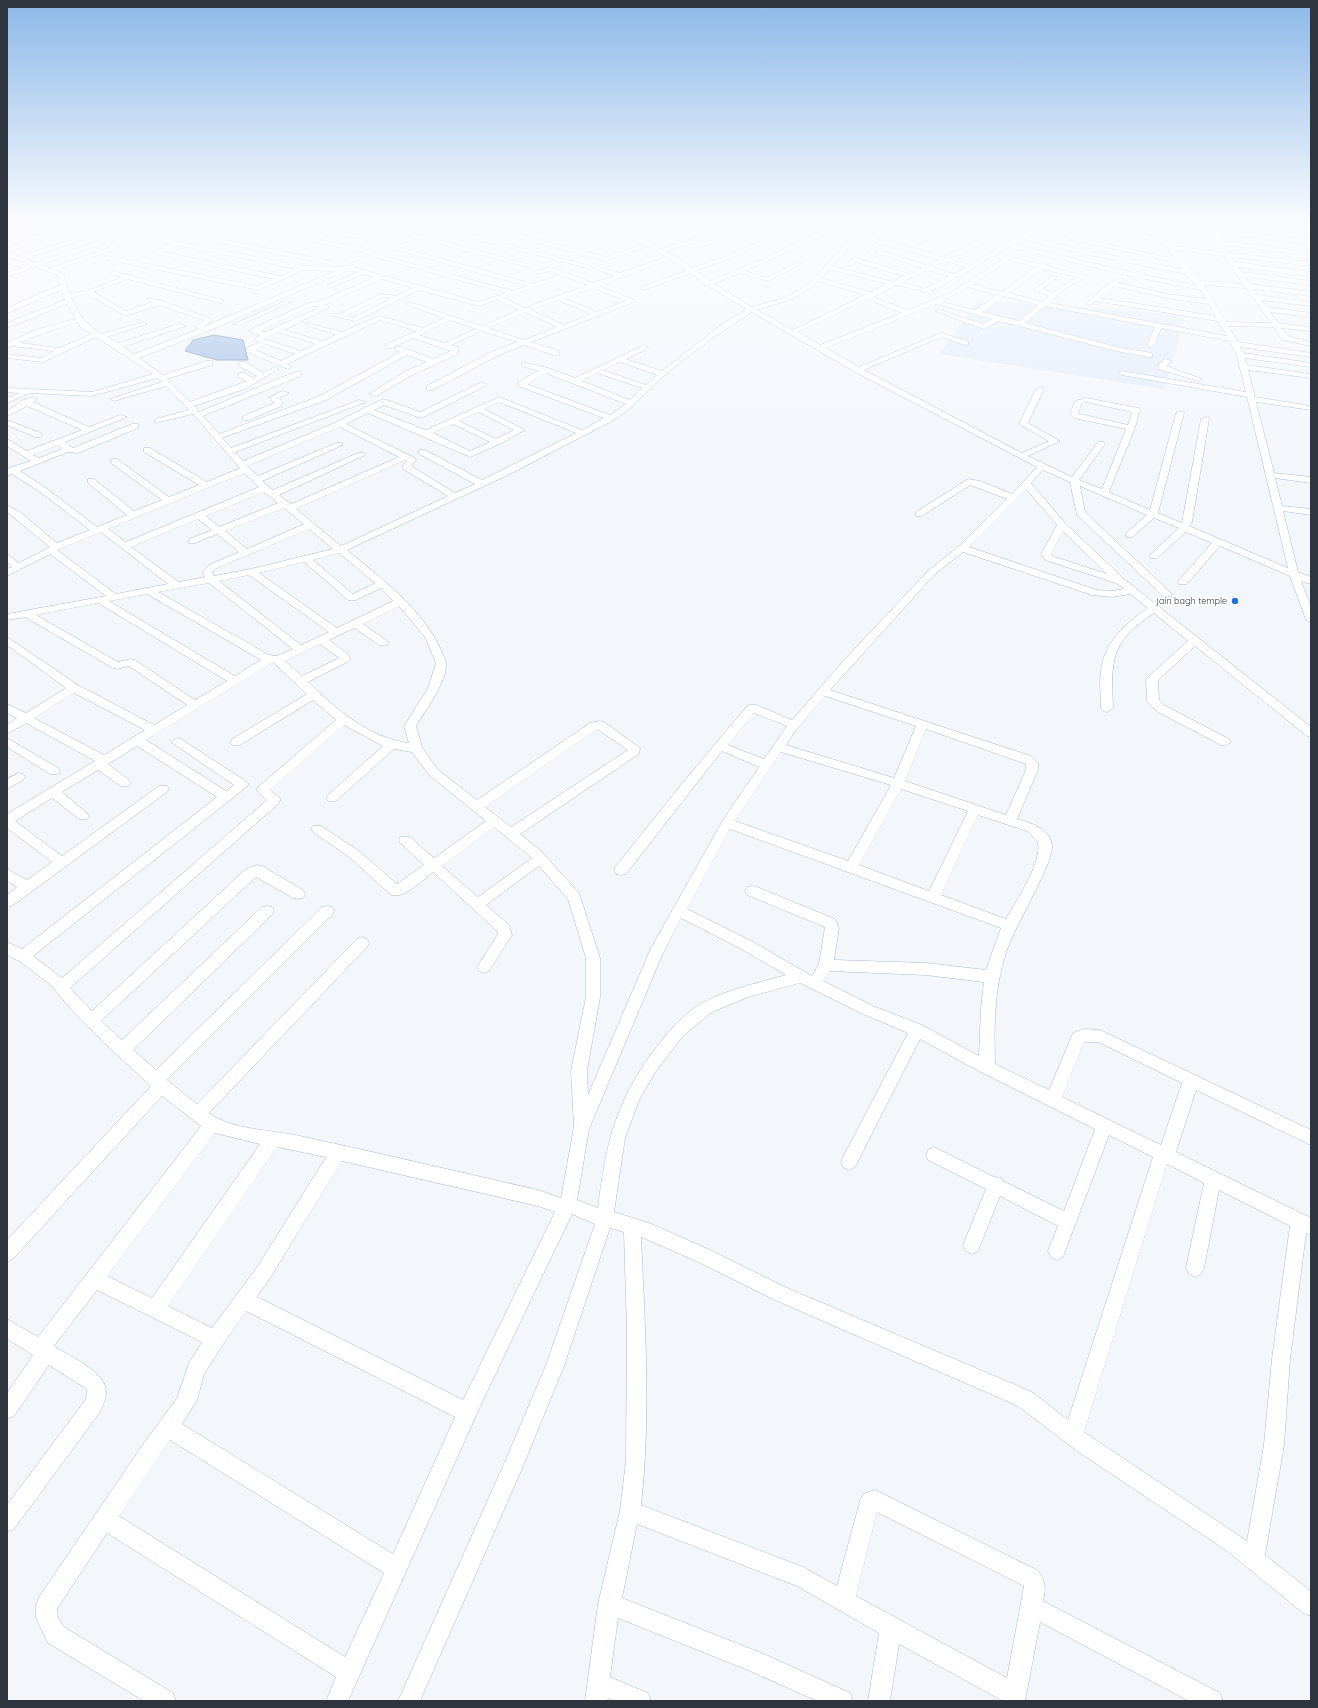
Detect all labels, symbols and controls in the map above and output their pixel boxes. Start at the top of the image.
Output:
place label: jain bagh temple [1156,595,1227,606]
marker: jain bagh temple [1230,596,1240,606]

